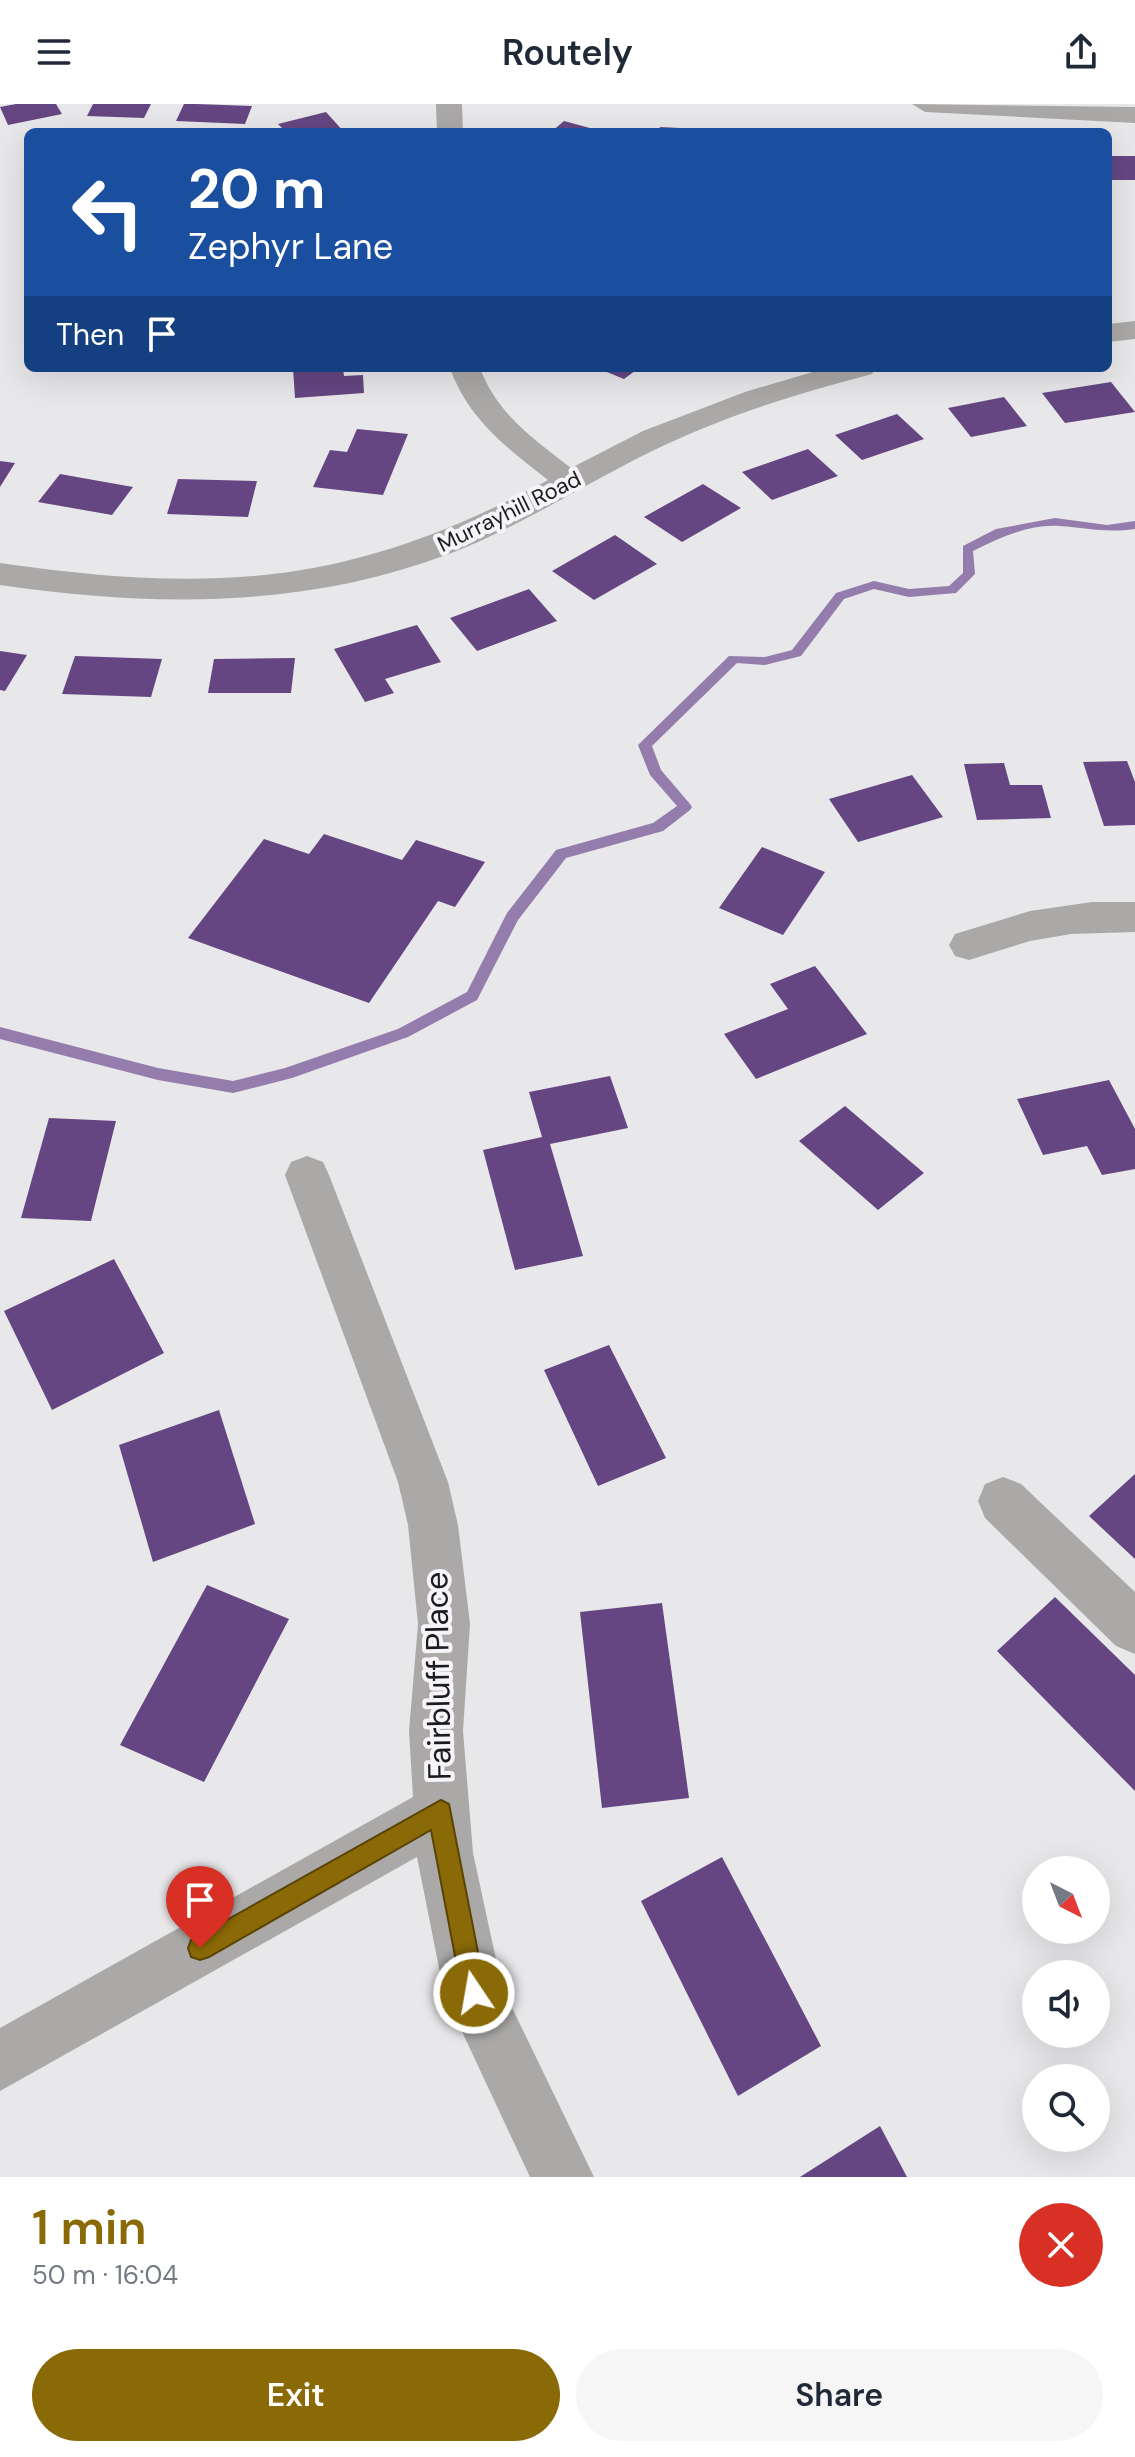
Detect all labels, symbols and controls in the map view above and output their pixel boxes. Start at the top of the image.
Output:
text: Routely [502,29,633,76]
icon: menu [32,30,76,74]
icon: share [1059,30,1103,74]
text: 20 m [188,152,325,225]
icon: left [56,160,160,264]
text: Zephyr Lane [188,223,393,270]
icon: arrive [140,312,184,356]
text: Then [56,315,124,354]
street label: Murrayhill Road [433,464,586,559]
street label: Fairbluff Place [415,1571,461,1781]
north arrow [1022,1856,1110,1944]
map controls [1022,1856,1110,2152]
pin [166,1866,234,1948]
icon: arrive [178,1878,222,1922]
position arrow [432,1951,516,2035]
button: sound [1022,1960,1110,2048]
button: search [1022,2064,1110,2152]
text: 1 min [32,2196,147,2259]
button: close [1019,2203,1103,2287]
text: 50 m · 16:04 [32,2258,178,2292]
button: Exit [32,2349,560,2441]
button: Share [576,2349,1103,2441]

